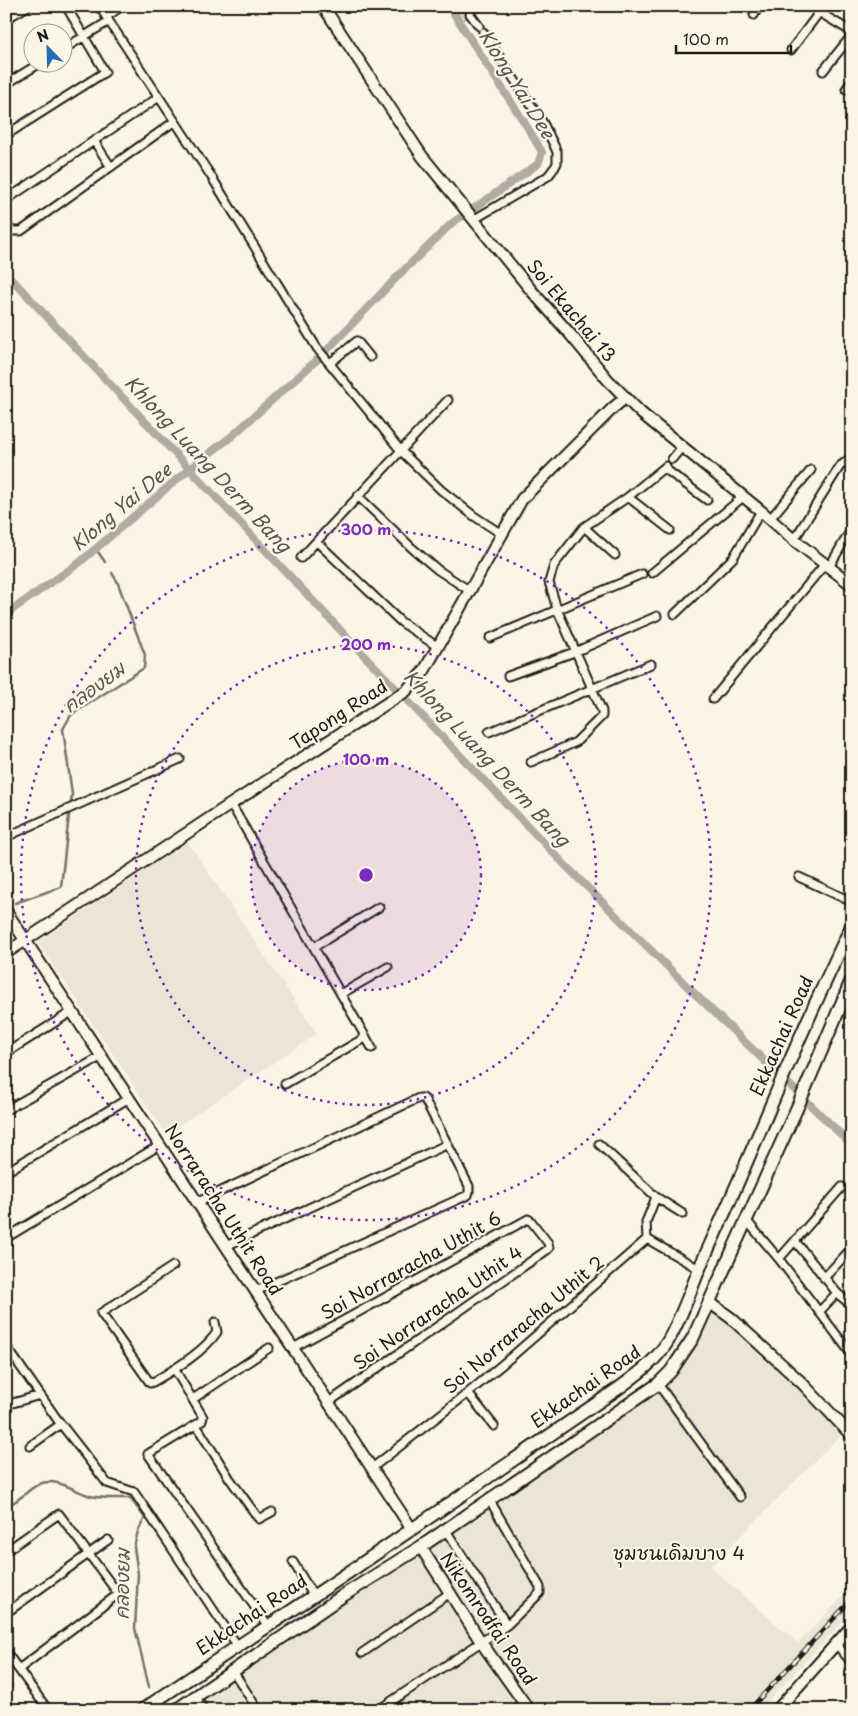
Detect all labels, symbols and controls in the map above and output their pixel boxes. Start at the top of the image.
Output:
north arrow [22,22,72,72]
scale bar [676,22,790,54]
text: N [34,24,52,47]
water label: Klong Yai Dee [473,24,563,145]
text: 100 m [683,27,729,50]
street label: Soi Ekachai 13 [521,253,623,367]
water label: Khlong Luang Derm Bang [119,369,299,559]
water label: Klong Yai Dee [64,455,178,557]
text: 300 m [341,517,391,540]
text: 200 m [341,632,391,655]
water label: คลองยม [57,653,131,718]
water label: Khlong Luang Derm Bang [398,663,578,853]
street label: Tapong Road [284,672,392,755]
text: 100 m [343,747,389,770]
centre of rings [357,866,375,884]
street label: Ekkachai Road [742,971,819,1100]
street label: Norraracha Uthit Road [158,1118,290,1300]
street label: Soi Norraracha Uthit 6 [315,1204,505,1326]
street label: Soi Norraracha Uthit 4 [347,1238,527,1376]
street label: Soi Norraracha Uthit 2 [437,1248,609,1399]
street label: Ekkachai Road [525,1338,646,1434]
district label: ชุมชนเดิมบาง 4 [613,1538,745,1568]
street label: Nikomrodfai Road [434,1546,544,1690]
water label: คลองยม [106,1547,136,1620]
street label: Ekkachai Road [190,1566,312,1661]

